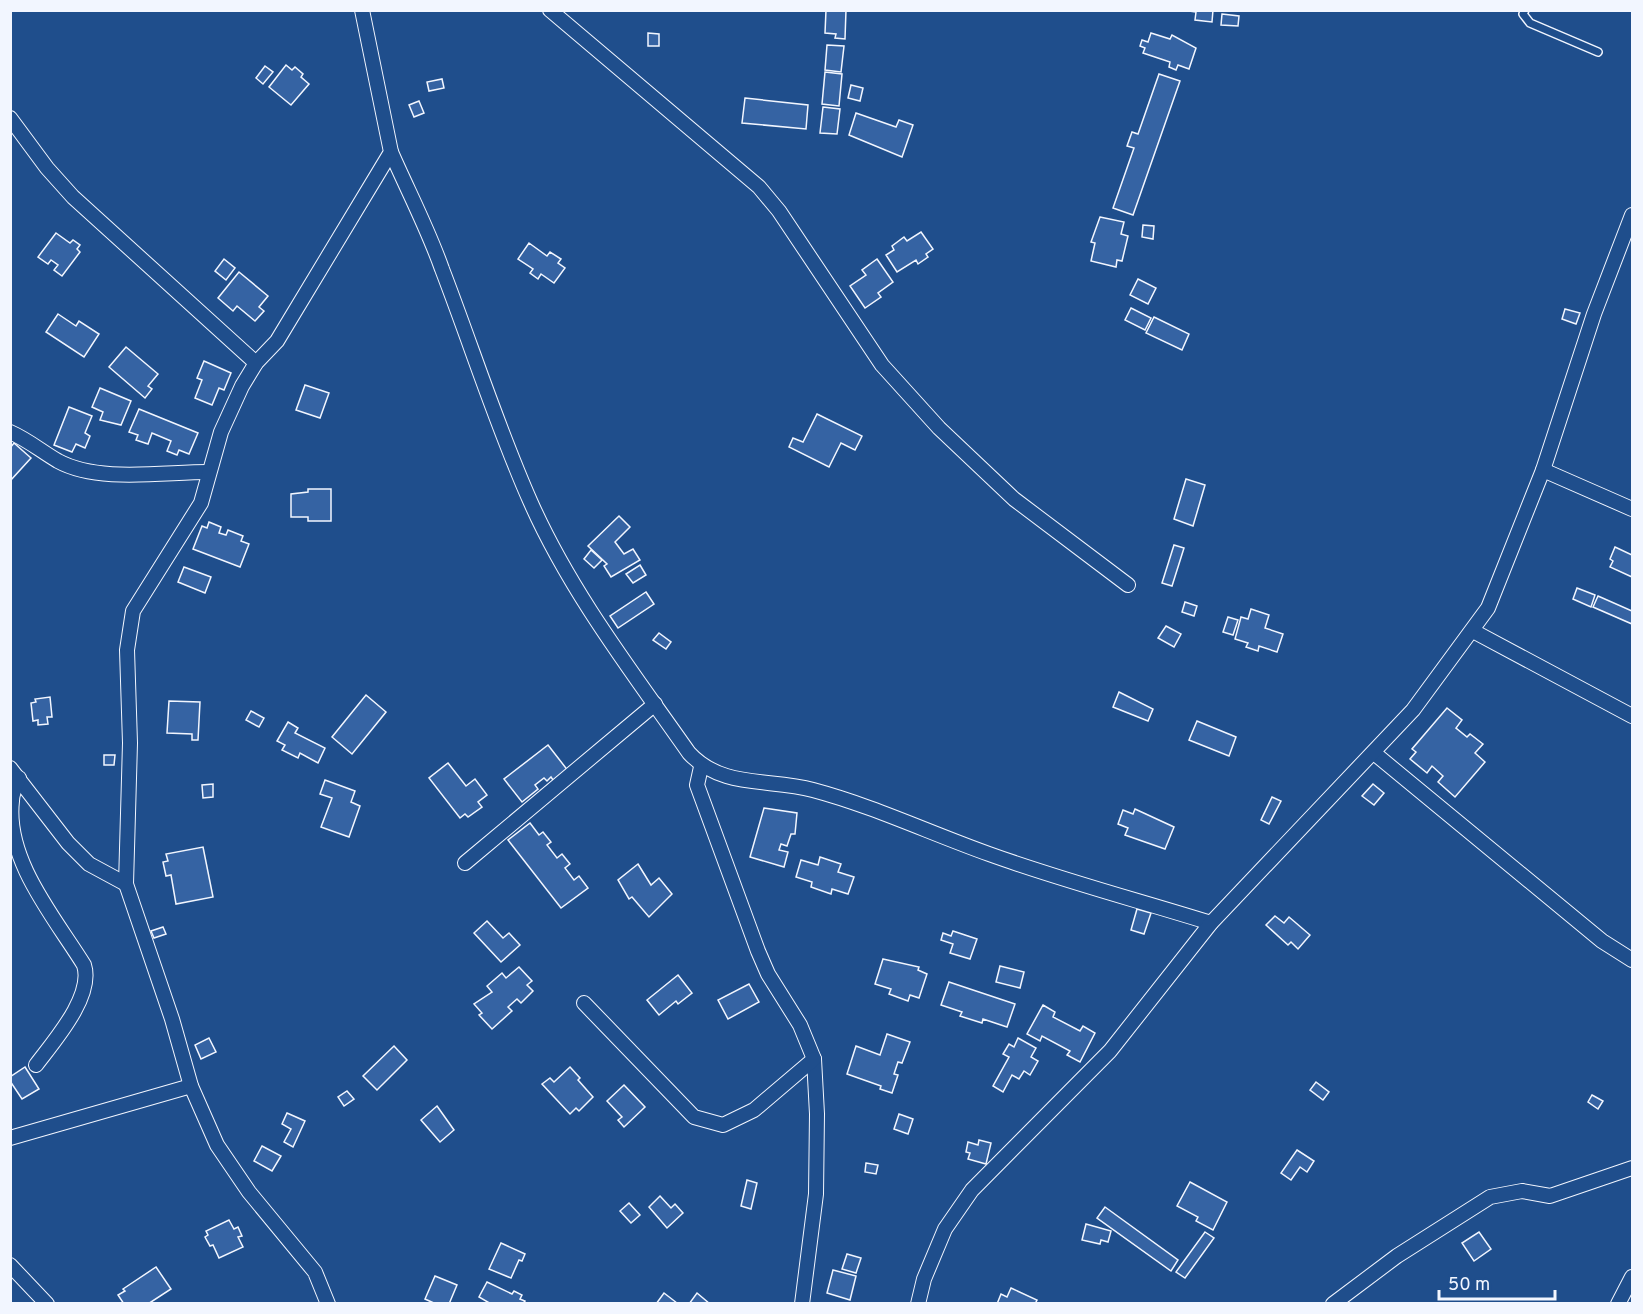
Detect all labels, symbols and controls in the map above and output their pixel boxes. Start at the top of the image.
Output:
scale bar [1439,1263,1554,1301]
text: 50 m [1448,1274,1490,1297]

